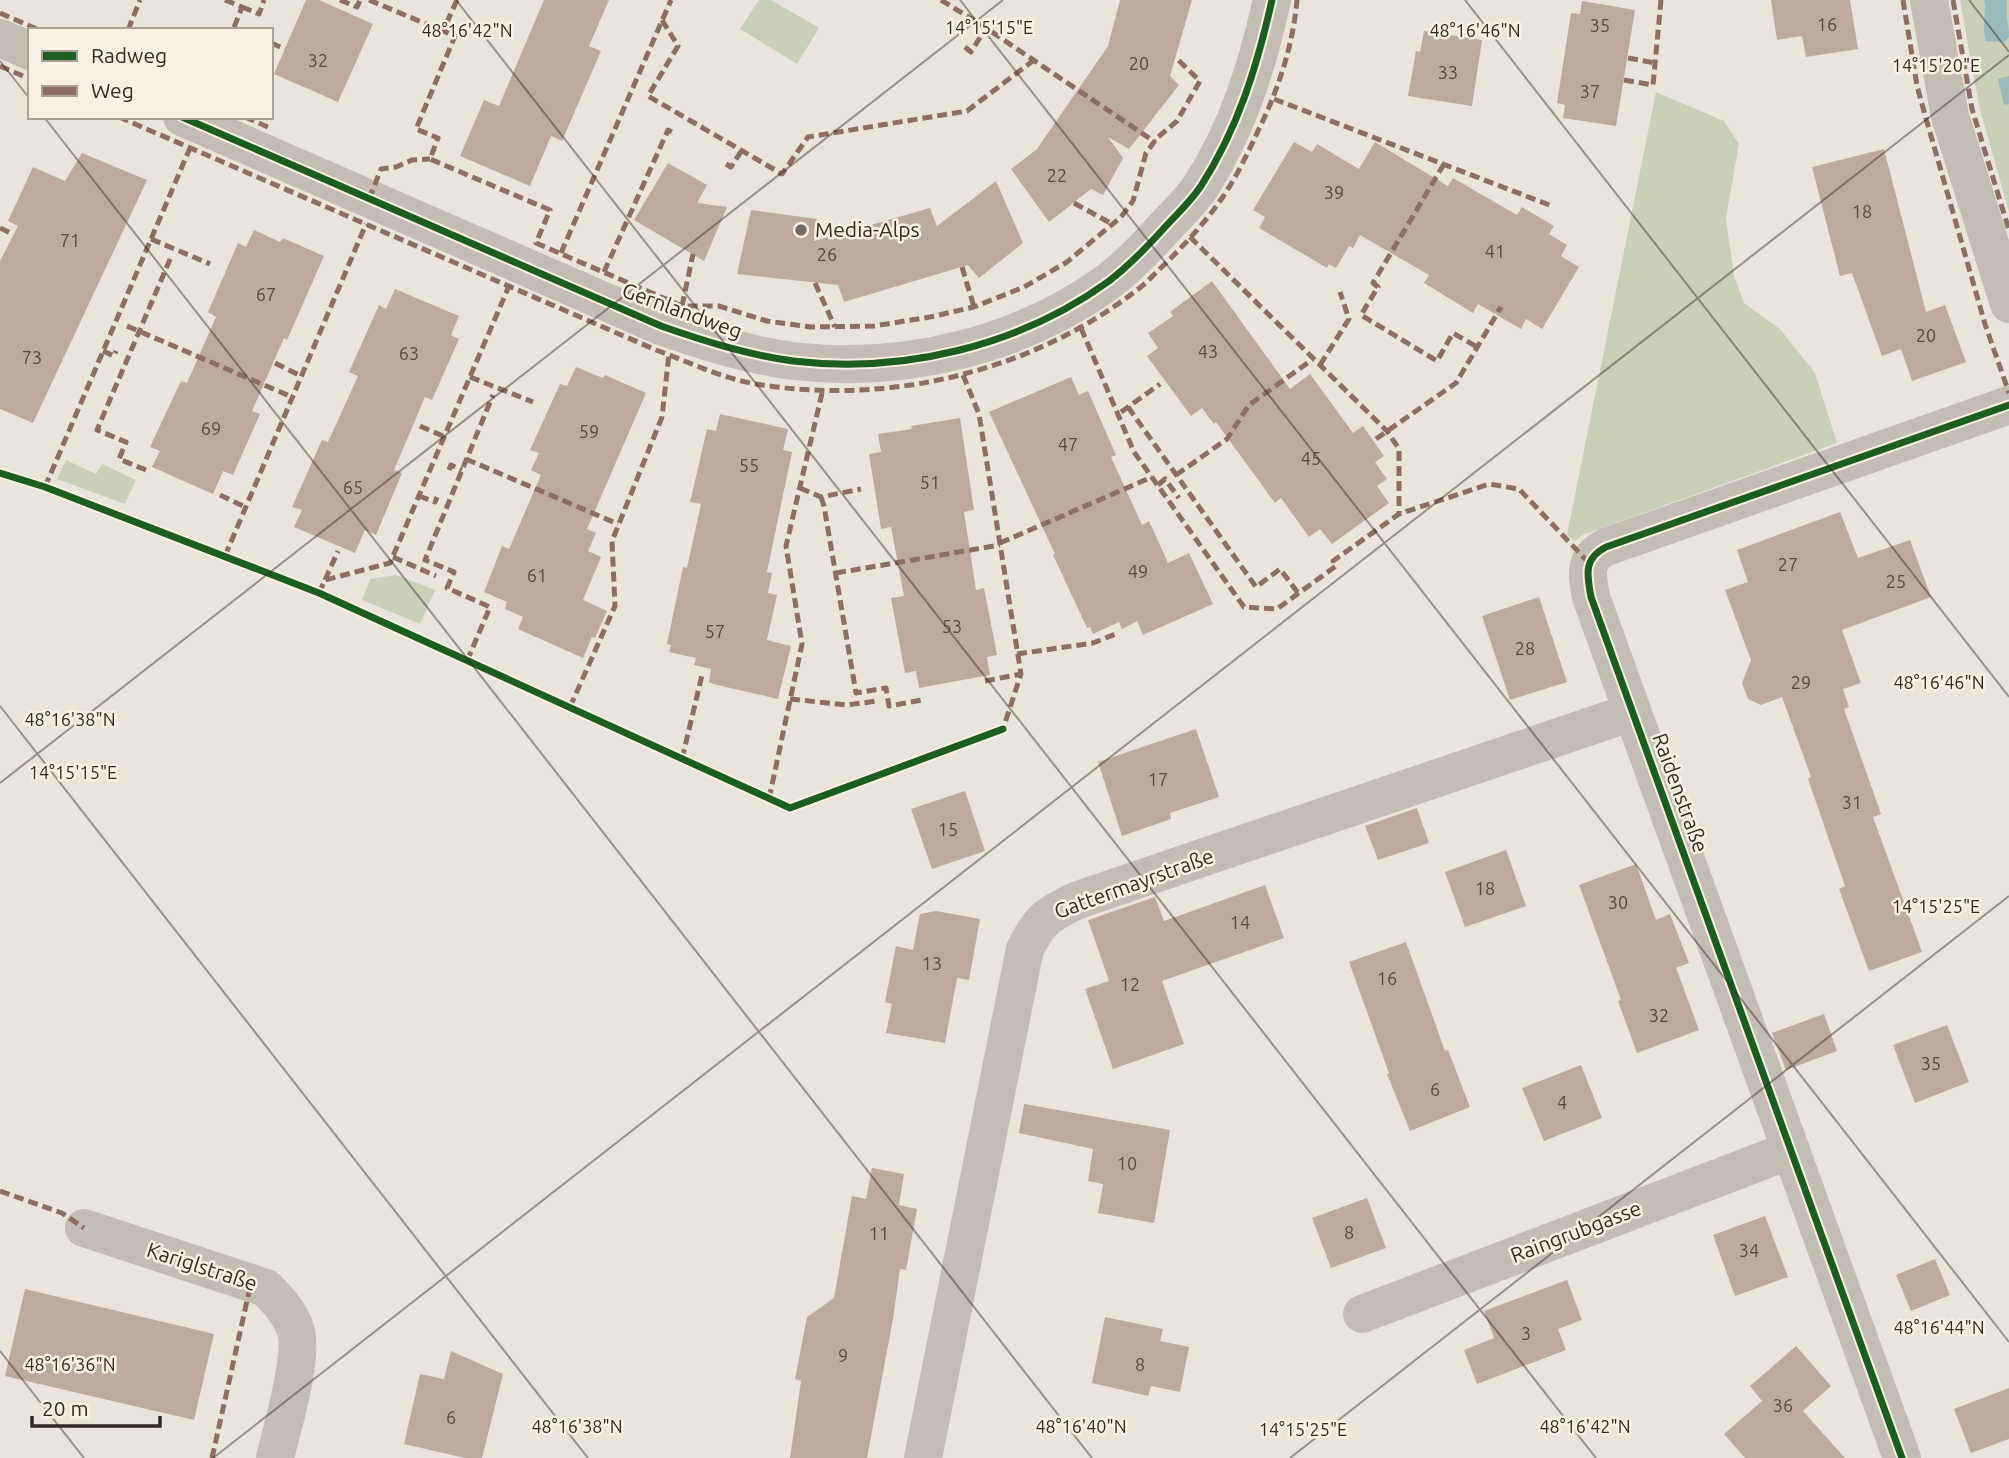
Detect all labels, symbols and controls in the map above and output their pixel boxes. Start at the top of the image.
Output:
house number: 16 [1817,14,1837,34]
house number: 35 [1590,15,1610,35]
text: 14°15'15"E [945,17,1033,37]
text: 48°16'42"N [421,20,513,40]
text: 48°16'46"N [1429,20,1521,40]
legend [28,28,273,119]
text: Radweg [91,43,167,67]
house number: 32 [308,50,328,70]
house number: 20 [1129,53,1149,73]
text: 14°15'20"E [1892,55,1980,75]
house number: 33 [1438,62,1458,82]
text: Weg [91,78,134,102]
house number: 37 [1580,81,1600,101]
house number: 22 [1047,165,1067,185]
house number: 39 [1324,182,1344,202]
house number: 18 [1852,201,1872,221]
place label: Media-Alps [815,217,920,241]
marker: Media-Alps [793,222,809,238]
house number: 71 [60,230,80,250]
house number: 41 [1485,241,1505,261]
house number: 26 [817,244,837,264]
street label: Gernlandweg [619,277,746,343]
house number: 67 [256,284,276,304]
house number: 20 [1916,325,1936,345]
house number: 43 [1198,341,1218,361]
house number: 63 [399,343,419,363]
house number: 73 [22,347,42,367]
house number: 69 [201,418,221,438]
house number: 59 [579,421,599,441]
house number: 47 [1058,434,1078,454]
house number: 45 [1301,448,1321,468]
house number: 55 [739,455,759,475]
house number: 51 [920,472,940,492]
house number: 65 [343,477,363,497]
house number: 27 [1778,554,1798,574]
house number: 49 [1128,561,1148,581]
house number: 61 [527,565,547,585]
house number: 25 [1886,571,1906,591]
house number: 53 [942,616,962,636]
house number: 57 [705,621,725,641]
house number: 28 [1515,638,1535,658]
house number: 29 [1791,672,1811,692]
text: 48°16'46"N [1893,672,1985,692]
text: 48°16'38"N [24,709,116,729]
street label: Raidenstraße [1648,730,1714,856]
text: 14°15'15"E [29,762,117,782]
house number: 17 [1148,769,1168,789]
house number: 31 [1842,792,1862,812]
house number: 15 [938,819,958,839]
street label: Gattermayrstraße [1051,843,1217,923]
house number: 18 [1475,878,1495,898]
house number: 30 [1608,892,1628,912]
text: 14°15'25"E [1892,896,1980,916]
house number: 14 [1230,912,1250,932]
house number: 13 [922,953,942,973]
house number: 16 [1377,968,1397,988]
house number: 12 [1120,974,1140,994]
house number: 32 [1649,1005,1669,1025]
house number: 35 [1921,1053,1941,1073]
house number: 6 [1430,1079,1440,1099]
house number: 4 [1557,1092,1567,1112]
house number: 10 [1117,1153,1137,1173]
street label: Raingrubgasse [1507,1195,1644,1267]
house number: 8 [1344,1222,1354,1242]
house number: 11 [869,1223,889,1243]
street label: Kariglstraße [144,1237,260,1295]
house number: 34 [1739,1240,1759,1260]
text: 48°16'44"N [1893,1317,1985,1337]
house number: 3 [1521,1323,1531,1343]
house number: 9 [838,1345,848,1365]
text: 48°16'36"N [24,1354,116,1374]
house number: 8 [1135,1354,1145,1374]
scale bar [32,1384,159,1428]
house number: 36 [1773,1395,1793,1415]
text: 20 m [42,1396,89,1420]
house number: 6 [446,1407,456,1427]
text: 48°16'38"N [531,1416,623,1436]
text: 48°16'40"N [1035,1416,1127,1436]
text: 48°16'42"N [1539,1416,1631,1436]
text: 14°15'25"E [1259,1419,1347,1439]

